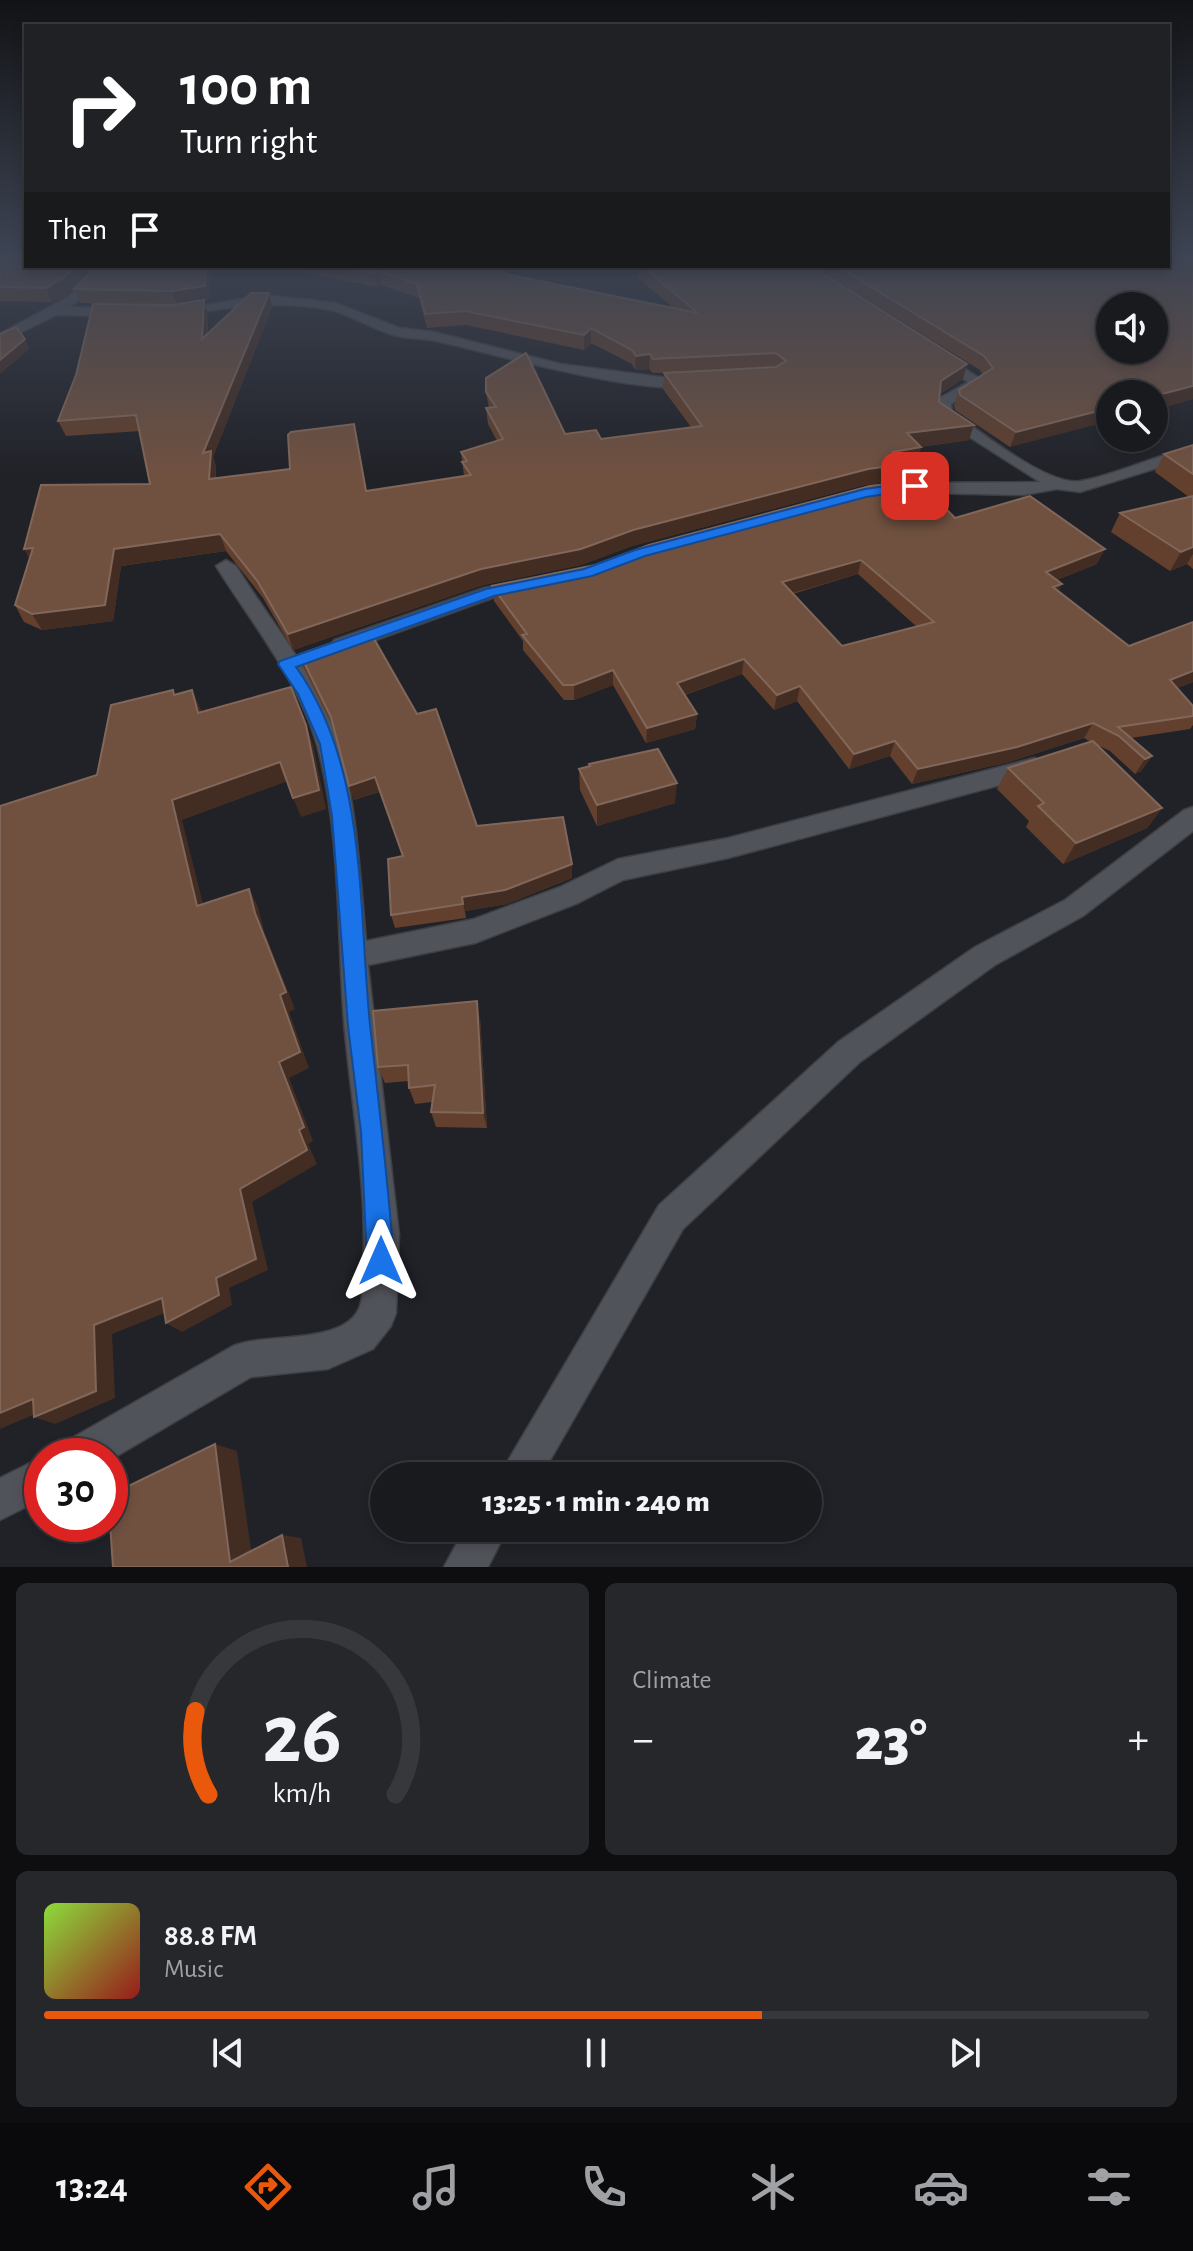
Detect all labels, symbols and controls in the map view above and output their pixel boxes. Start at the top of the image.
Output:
icon: right [48,56,152,160]
text: 100 m [180,59,312,115]
text: Turn right [180,124,317,160]
icon: arrive [123,208,167,252]
text: Then [48,215,107,245]
map controls [1096,292,1168,452]
button: sound [1096,292,1168,364]
button: search [1096,380,1168,452]
pin [881,452,949,520]
icon: arrive [893,464,937,508]
position arrow [339,1219,423,1303]
speed limit sign: 30 [24,1438,128,1542]
text: 13:25 · 1 min · 240 m [482,1487,710,1517]
text: Climate [633,1667,711,1693]
text: 26 [263,1694,342,1778]
text: 23° [854,1711,927,1771]
text: − [633,1718,654,1762]
text: + [1128,1718,1149,1762]
text: km/h [273,1779,332,1808]
text: 88.8 FM [164,1921,257,1951]
text: Music [164,1956,223,1982]
icon: previous [206,2031,250,2075]
icon: pause [574,2031,618,2075]
icon: next [943,2031,987,2075]
icon: directions [240,2159,296,2215]
icon: music [408,2159,464,2215]
icon: phone [576,2159,632,2215]
icon: climate [745,2159,801,2215]
icon: car [913,2159,969,2215]
icon: filters [1081,2159,1137,2215]
text: 13:24 [56,2169,128,2205]

